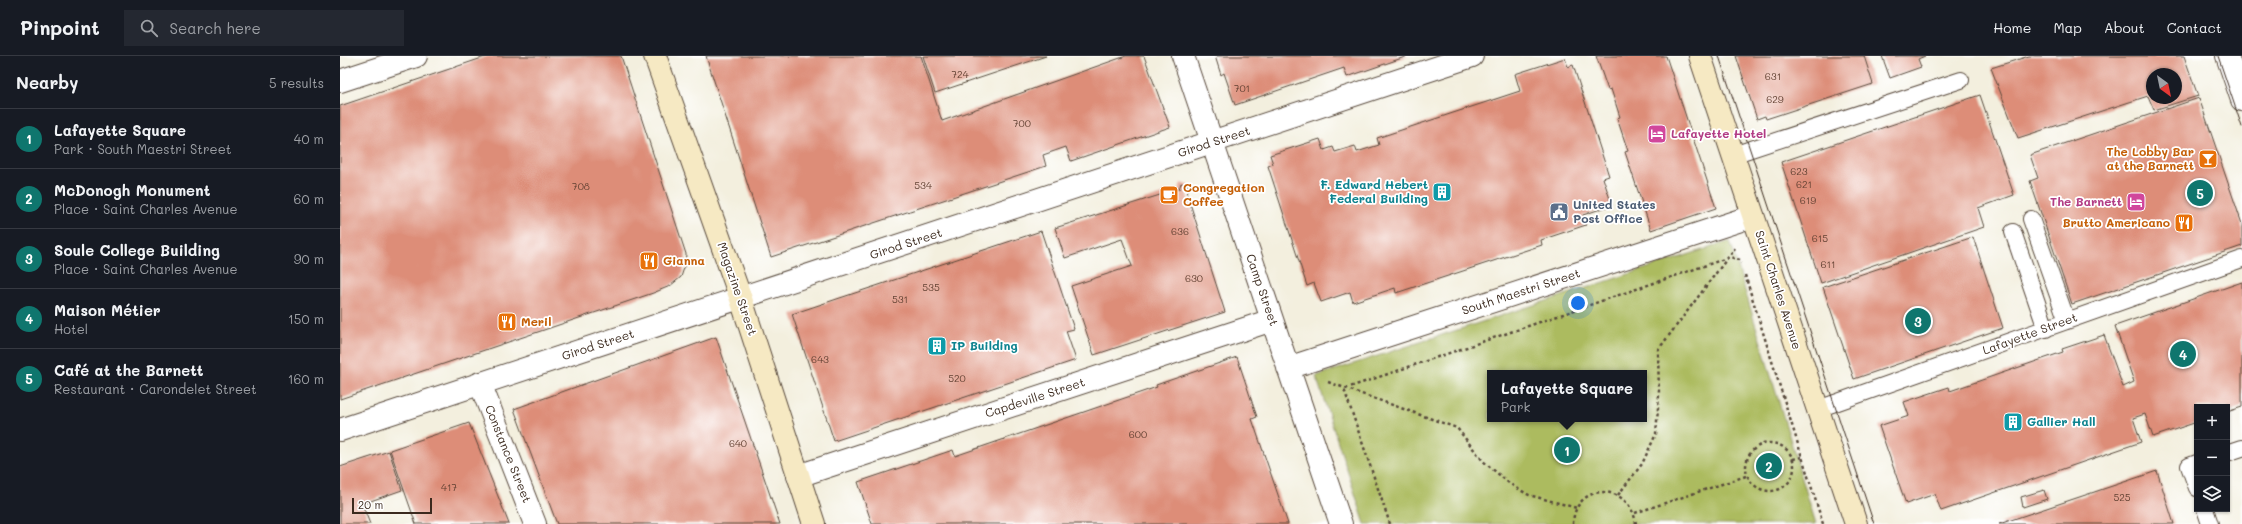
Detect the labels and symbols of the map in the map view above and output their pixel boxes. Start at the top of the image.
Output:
house number: 724 [952,67,969,81]
north arrow [2146,68,2182,104]
house number: 631 [1765,69,1781,83]
house number: 701 [1234,81,1250,95]
house number: 629 [1766,92,1784,106]
house number: 700 [1013,116,1031,130]
street label: Girod Street [1175,122,1252,160]
hotel icon: Lafayette Hotel [1646,123,1668,145]
place label: Lafayette Hotel [1671,125,1766,141]
place label: The Lobby Bar at the Barnett [2106,143,2194,173]
bar icon: The Lobby Bar at the Barnett [2197,148,2219,170]
house number: 623 [1790,164,1808,178]
place label: F. Edward Hebert Federal Building [1320,176,1428,206]
house number: 621 [1796,177,1812,191]
house number: 534 [914,178,932,192]
pin: 5 [2187,178,2213,208]
house number: 708 [572,179,590,193]
place label: Congregation Coffee [1183,179,1265,209]
building icon: F. Edward Hebert Federal Building [1431,181,1453,203]
cafe icon: Congregation Coffee [1158,184,1180,206]
hotel icon: The Barnett [2125,191,2147,213]
house number: 619 [1800,193,1816,207]
place label: The Barnett [2050,193,2122,209]
place label: United States Post Office [1573,196,1656,226]
public building icon: United States Post Office [1548,201,1570,223]
restaurant icon: Brutto Americano [2173,212,2195,234]
place label: Brutto Americano [2062,214,2170,230]
street label: Girod Street [867,224,944,262]
house number: 636 [1171,224,1189,238]
street label: Saint Charles Avenue [1752,228,1806,351]
house number: 615 [1812,231,1828,245]
street label: Magazine Street [714,240,761,338]
restaurant icon: Gianna [638,250,660,272]
place label: Gianna [663,252,705,268]
street label: Camp Street [1243,252,1283,328]
house number: 611 [1821,257,1835,271]
street label: South Maestri Street [1459,264,1582,318]
house number: 630 [1185,271,1203,285]
house number: 535 [922,280,940,294]
house number: 531 [892,292,908,306]
your location [1568,293,1588,313]
pin: 3 [1905,306,1931,336]
street label: Lafayette Street [1980,309,2079,358]
restaurant icon: Meril [496,311,518,333]
place label: Meril [521,313,551,329]
street label: Girod Street [559,325,636,363]
building icon: IP Building [926,335,948,357]
place label: IP Building [951,337,1018,353]
pin: 4 [2170,339,2196,369]
house number: 643 [811,352,829,366]
house number: 520 [948,371,966,385]
street label: Capdeville Street [983,373,1087,421]
street label: Constance Street [482,402,536,505]
building icon: Gallier Hall [2002,411,2024,433]
place label: Gallier Hall [2027,413,2095,429]
house number: 600 [1129,427,1147,441]
pin: 1 [1554,435,1580,465]
house number: 640 [729,436,747,450]
pin: 2 [1756,451,1782,481]
house number: 417 [441,480,457,494]
house number: 525 [2113,490,2131,504]
scale bar [352,496,432,515]

